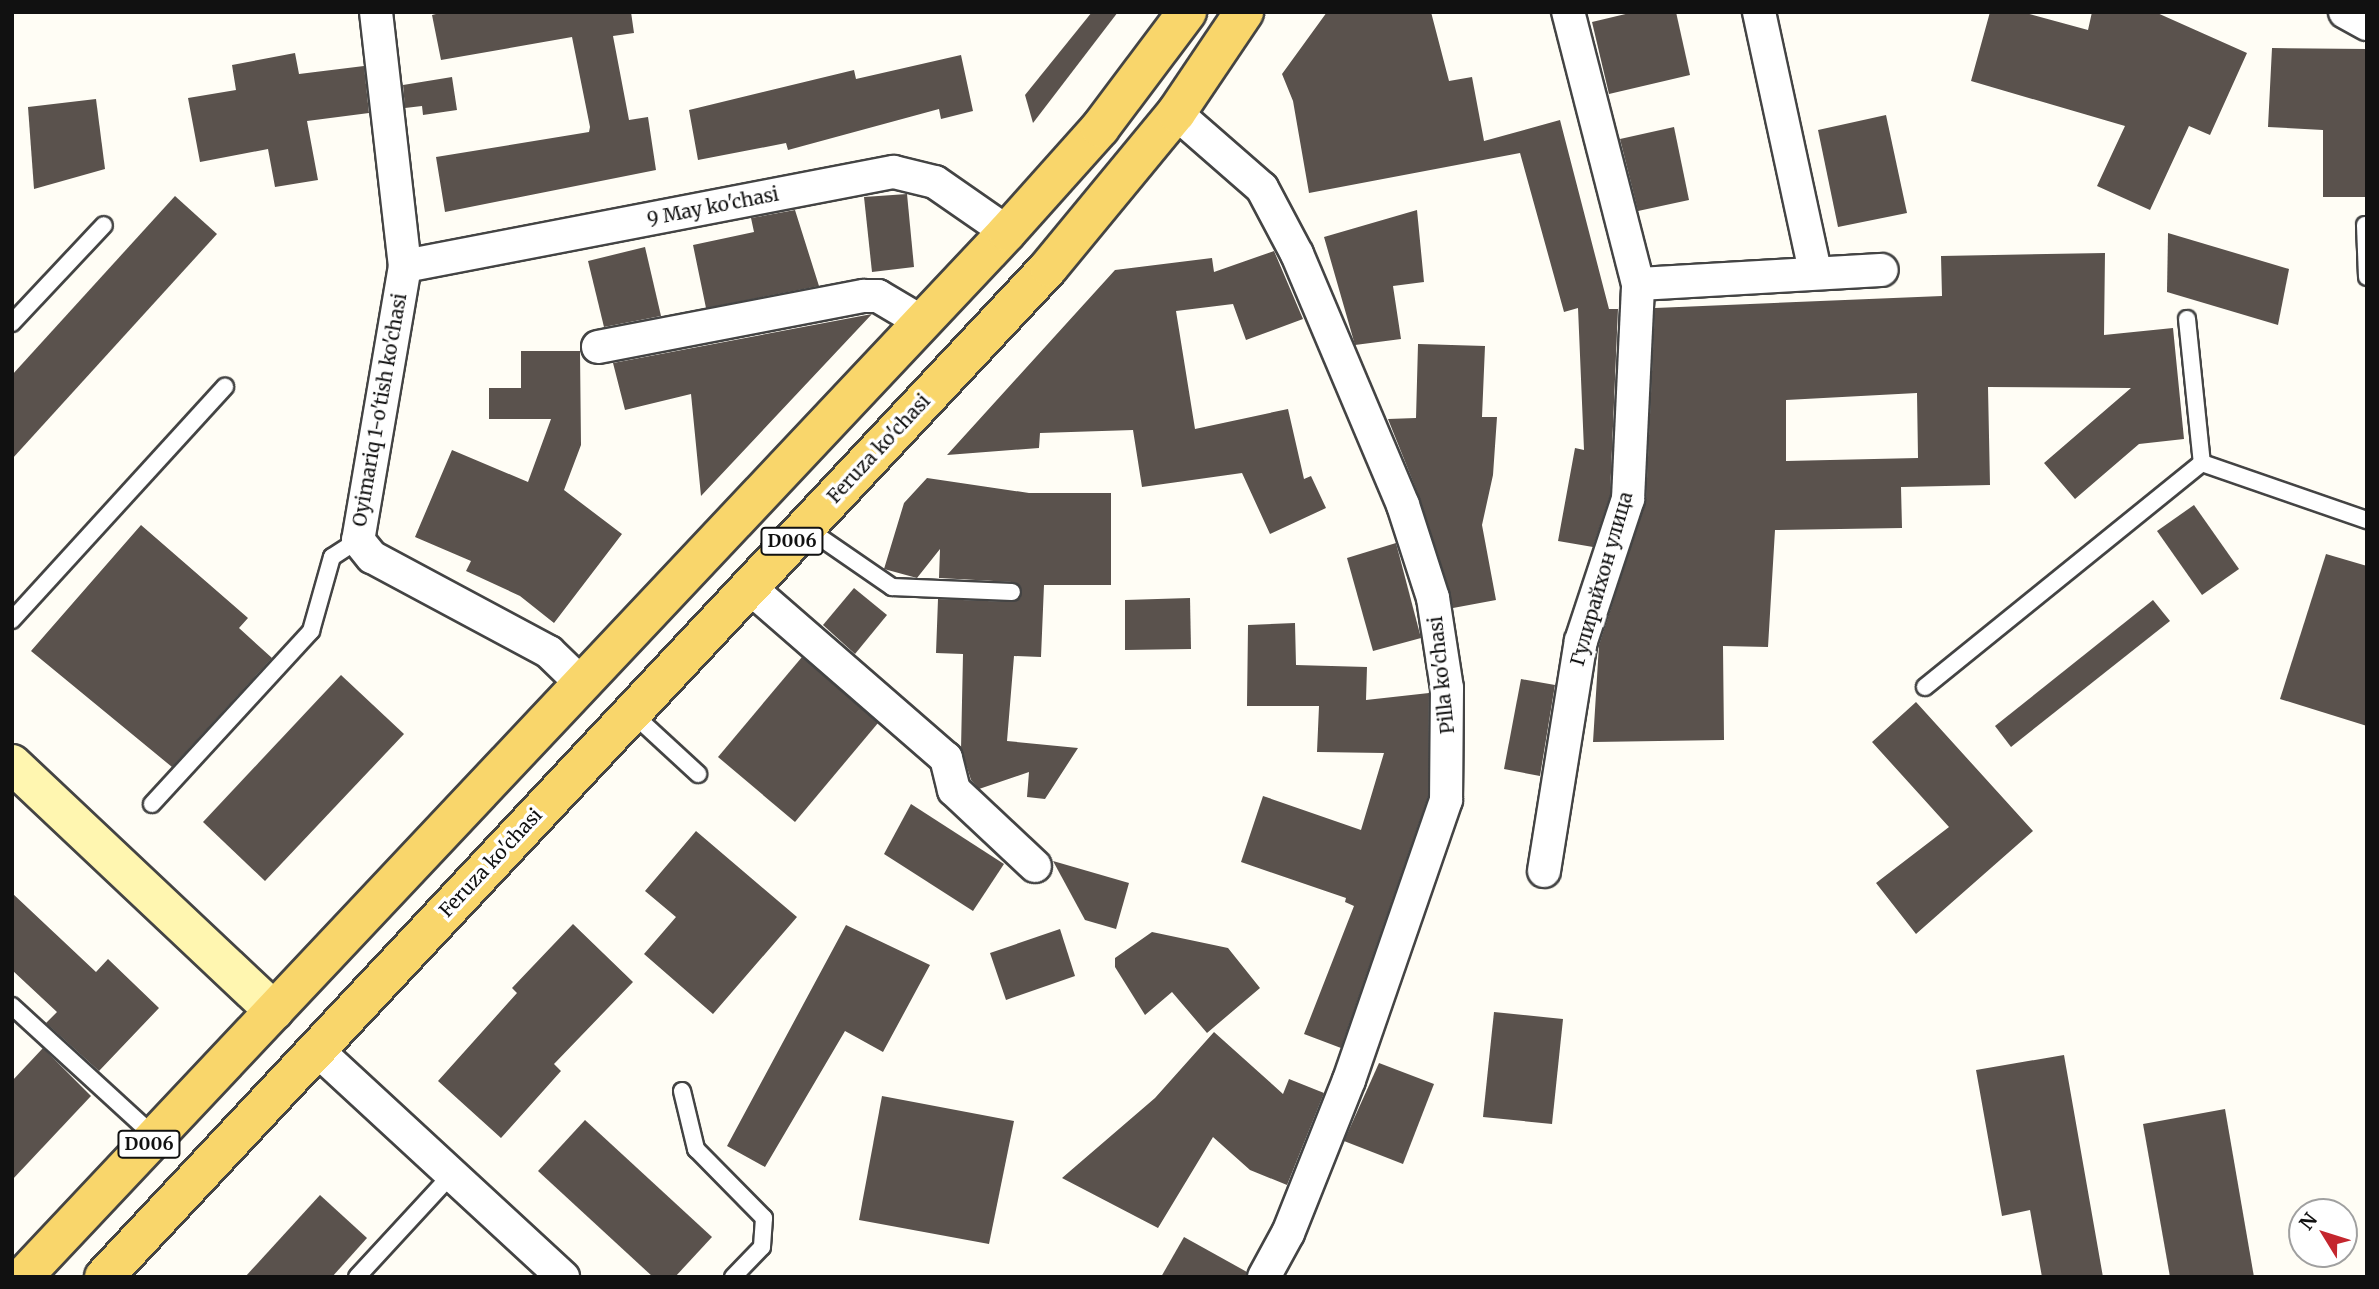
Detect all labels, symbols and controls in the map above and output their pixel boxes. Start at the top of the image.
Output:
street label: 9 May ko'chasi [645,183,781,231]
street label: Oyimariq 1-o'tish ko'chasi [348,292,412,528]
street label: Feruza ko'chasi [823,390,935,508]
street label: Гулирайхон улица [1566,489,1638,669]
road number: D006 [759,526,825,556]
street label: Pilla ko'chasi [1424,615,1460,735]
street label: Feruza ko'chasi [435,804,547,922]
road number: D006 [116,1129,182,1158]
north arrow [2288,1198,2358,1268]
text: N [2294,1208,2322,1235]

